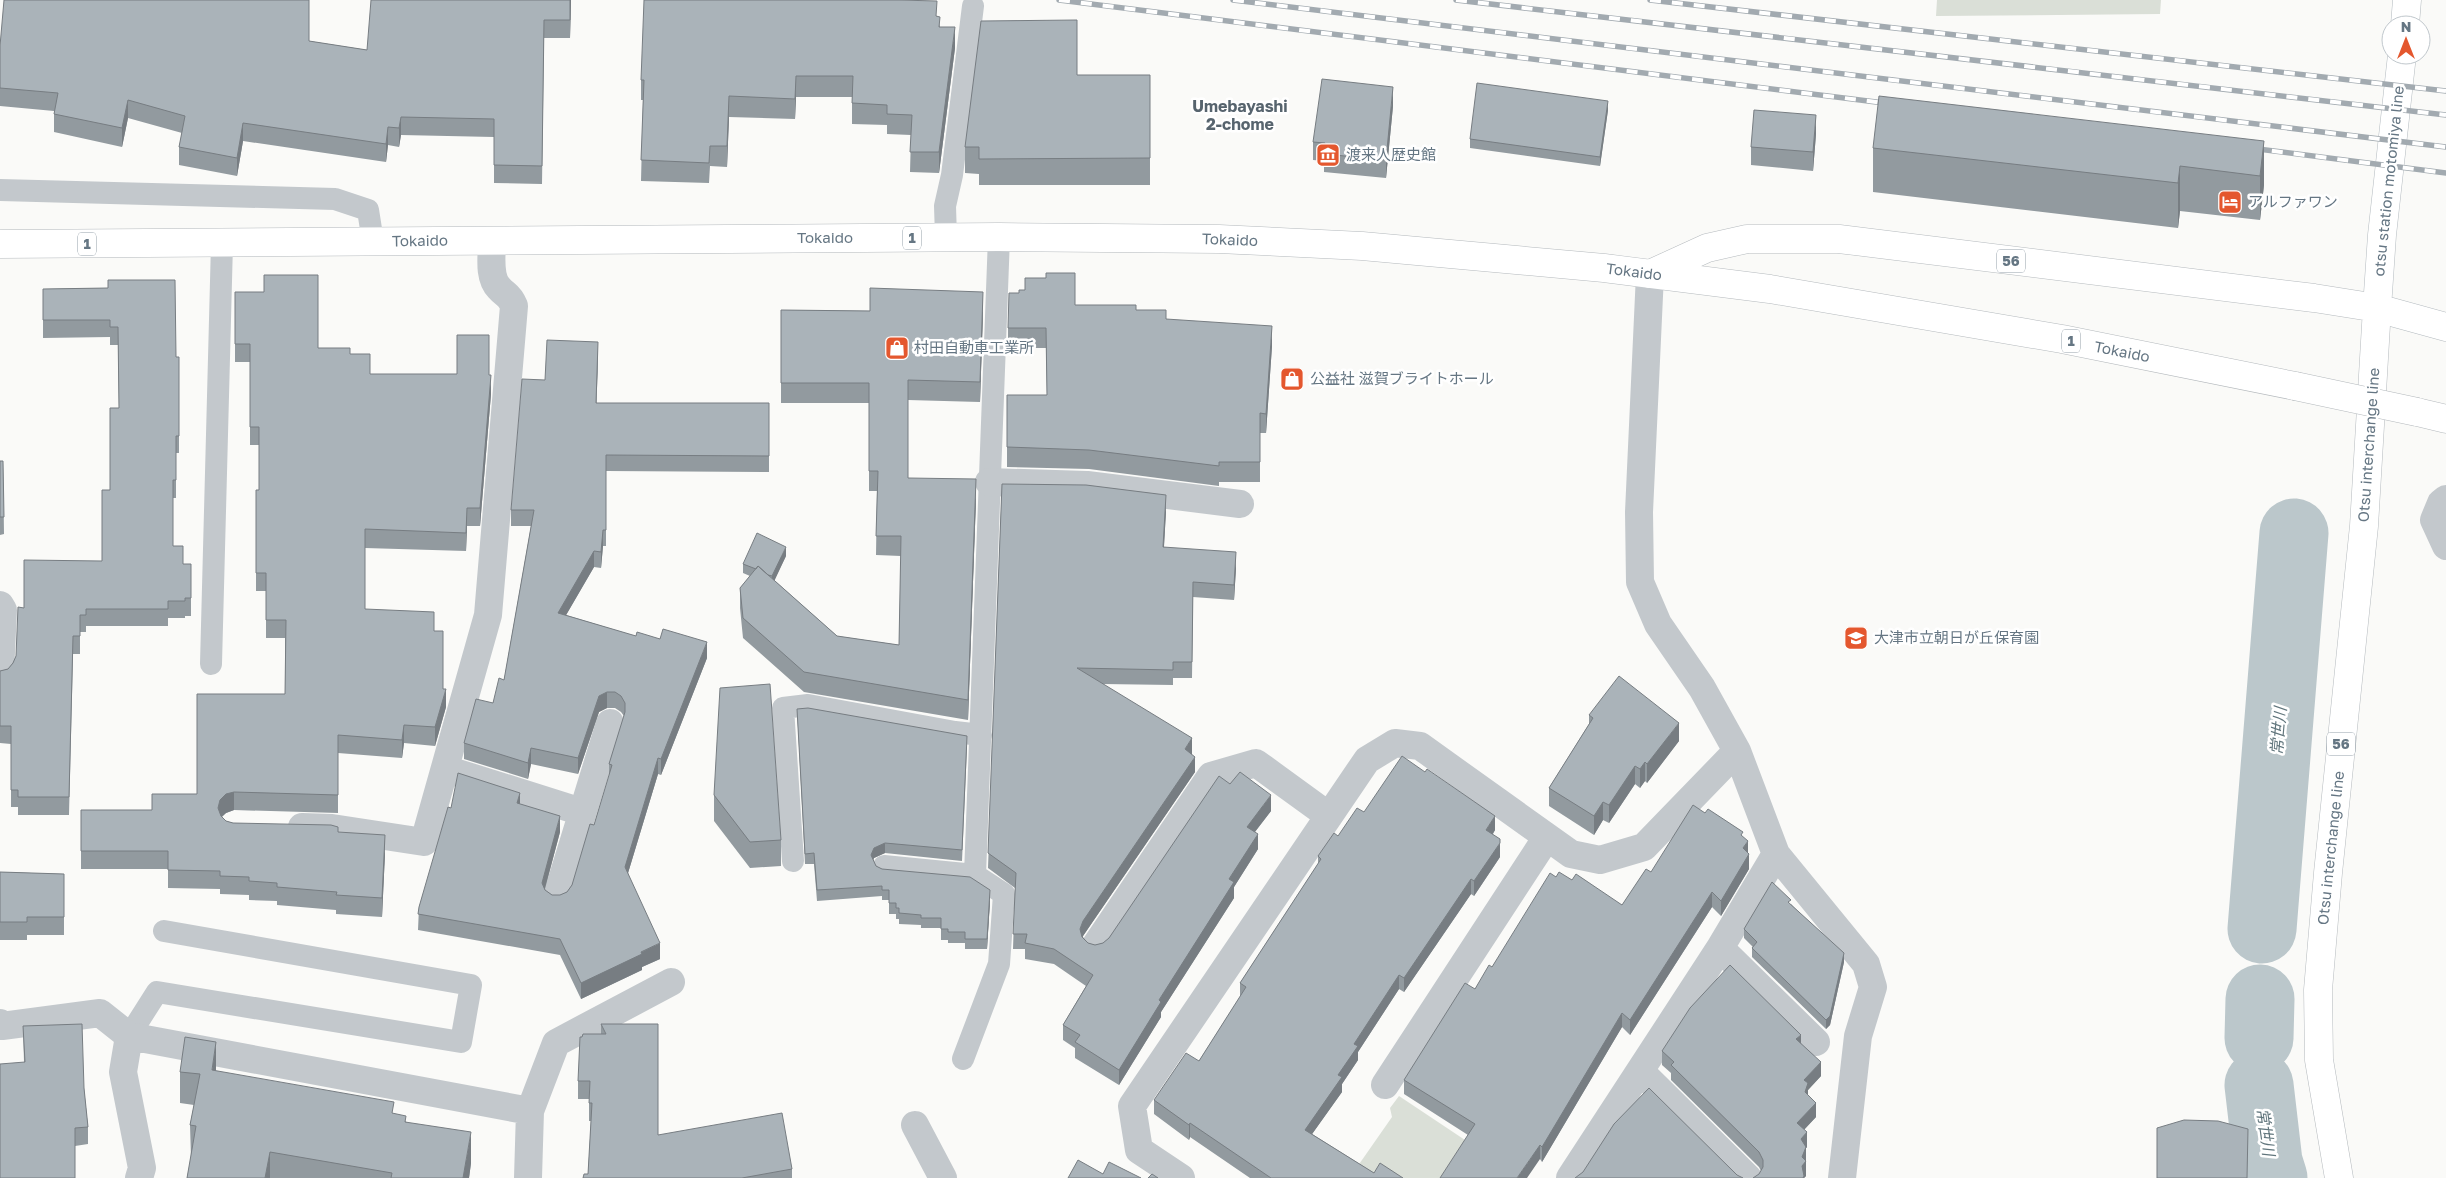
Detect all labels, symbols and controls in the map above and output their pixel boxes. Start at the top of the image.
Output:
north arrow [2381,15,2431,65]
text: N [2401,18,2411,35]
street label: otsu station motomiya line [2369,84,2407,277]
district label: Umebayashi 2-chome [1192,96,1288,134]
museum icon: 渡来人歴史館 [1315,142,1341,168]
place label: 渡来人歴史館 [1346,145,1436,163]
hotel icon: アルファワン [2217,189,2243,215]
place label: アルファワン [2248,192,2338,210]
road number: 1 [903,227,921,250]
street label: Tokaido [797,228,853,246]
street label: Tokaido [1202,229,1258,249]
street label: Tokaido [392,231,448,249]
road number: 1 [78,232,96,255]
road number: 56 [1997,250,2025,272]
street label: Tokaido [1605,259,1663,283]
road number: 1 [2062,330,2080,352]
shop icon: 村田自動車工業所 [884,335,910,361]
street label: Tokaido [2093,337,2151,365]
place label: 村田自動車工業所 [914,338,1034,356]
shop icon: 公益社 滋賀ブライトホール [1279,366,1305,392]
street label: Otsu interchange line [2354,367,2382,523]
place label: 公益社 滋賀ブライトホール [1310,369,1494,387]
school or university icon: 大津市立朝日が丘保育園 [1843,625,1869,651]
place label: 大津市立朝日が丘保育園 [1874,628,2039,646]
water label: 常世川 [2266,704,2290,756]
road number: 56 [2327,732,2355,756]
street label: Otsu interchange line [2313,770,2347,926]
water label: 常世川 [2253,1107,2280,1159]

